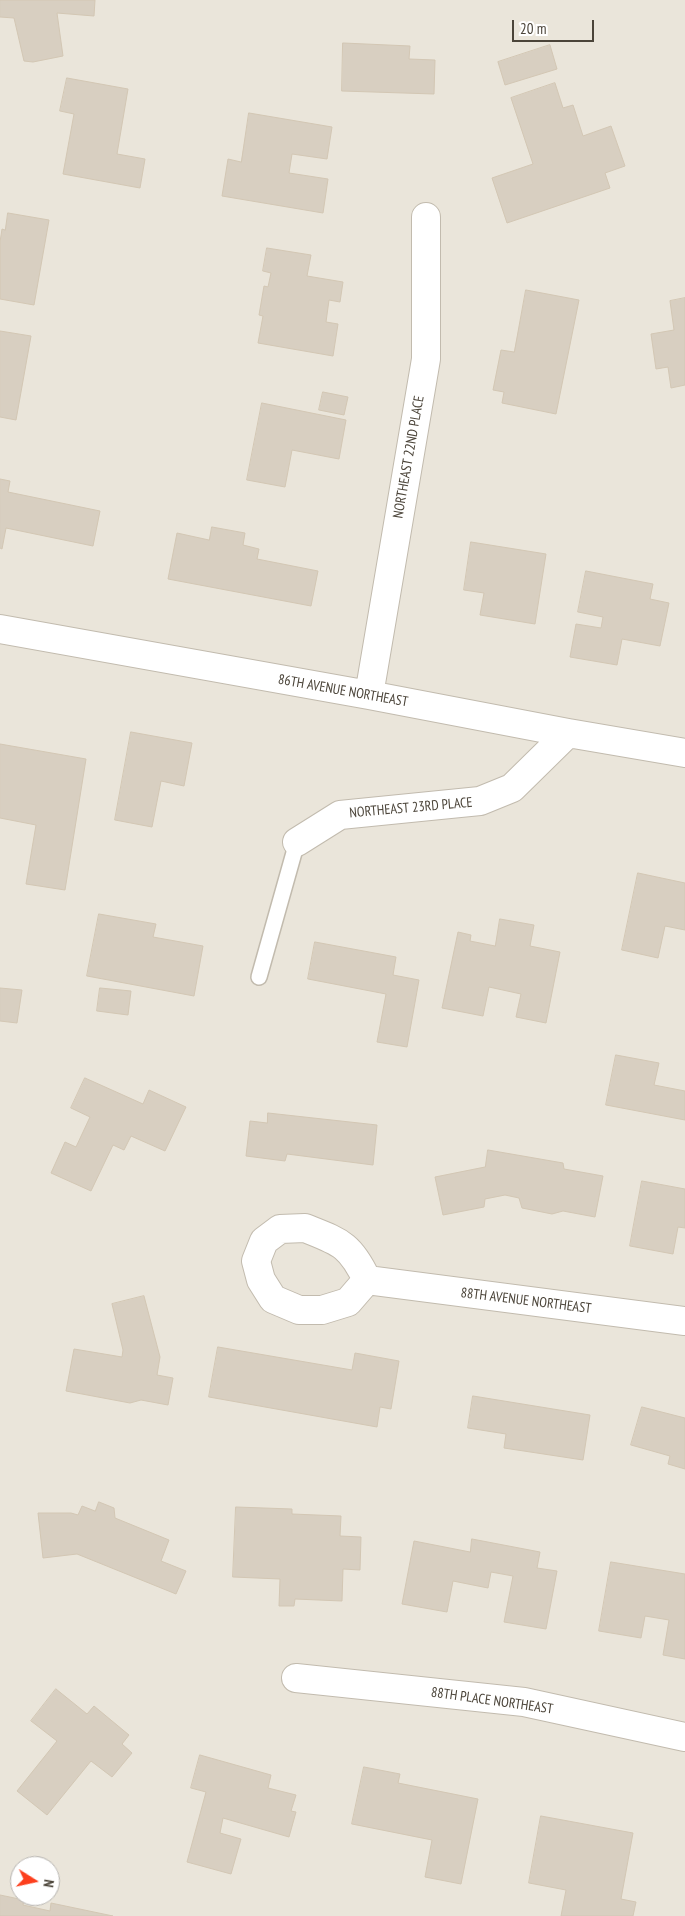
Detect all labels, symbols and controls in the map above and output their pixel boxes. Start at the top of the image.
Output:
scale bar [515,10,598,42]
text: 20 m [520,19,546,38]
street label: NORTHEAST 22ND PLACE [390,394,428,520]
street label: 86TH AVENUE NORTHEAST [277,671,409,711]
street label: NORTHEAST 23RD PLACE [349,794,473,822]
street label: 88TH AVENUE NORTHEAST [460,1285,592,1317]
street label: 88TH PLACE NORTHEAST [430,1684,554,1718]
north arrow [10,1856,60,1906]
text: N [39,1878,58,1889]

